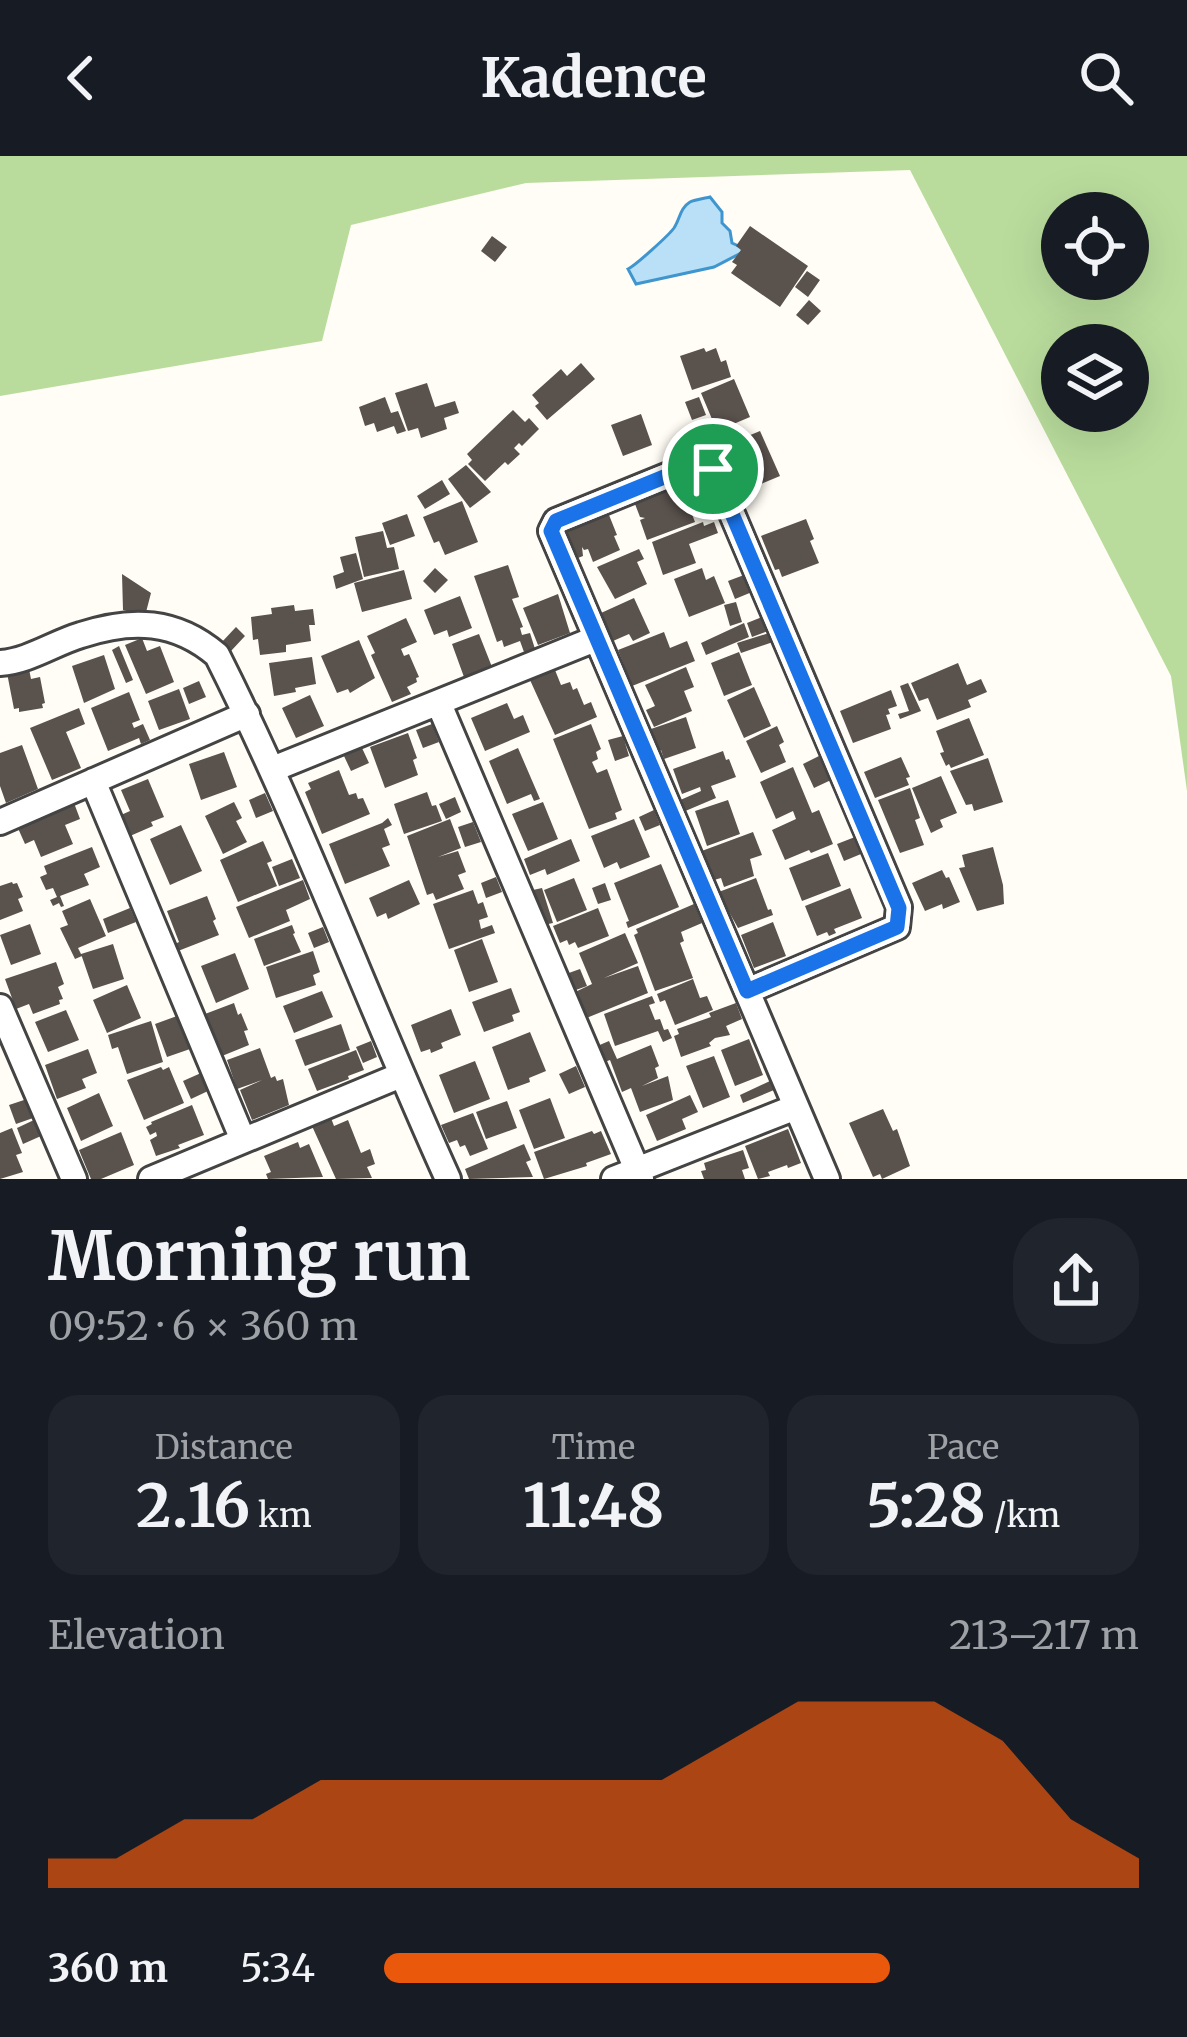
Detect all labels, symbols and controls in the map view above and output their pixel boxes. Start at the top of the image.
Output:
text: Kadence [480,44,707,112]
icon: back [48,45,114,111]
icon: search [1073,45,1139,111]
map controls [1041,192,1149,432]
button: locate [1041,192,1149,300]
button: layers [1041,324,1149,432]
pin [662,418,764,520]
icon: arrive [680,436,746,502]
text: Morning run [48,1215,471,1298]
button: share [1013,1218,1139,1344]
text: 09:52 · 6 × 360 m [48,1302,358,1351]
text: Distance [155,1427,293,1468]
text: Time [552,1427,635,1468]
text: Pace [927,1427,999,1468]
text: 2.16 [136,1468,250,1543]
text: 11:48 [523,1468,664,1543]
text: 5:28 [866,1468,986,1543]
text: km [250,1495,312,1536]
text: /km [986,1495,1060,1536]
text: Elevation [48,1611,225,1660]
text: 213–217 m [949,1611,1139,1660]
text: 360 m [48,1944,168,1993]
text: 5:34 [240,1944,315,1993]

